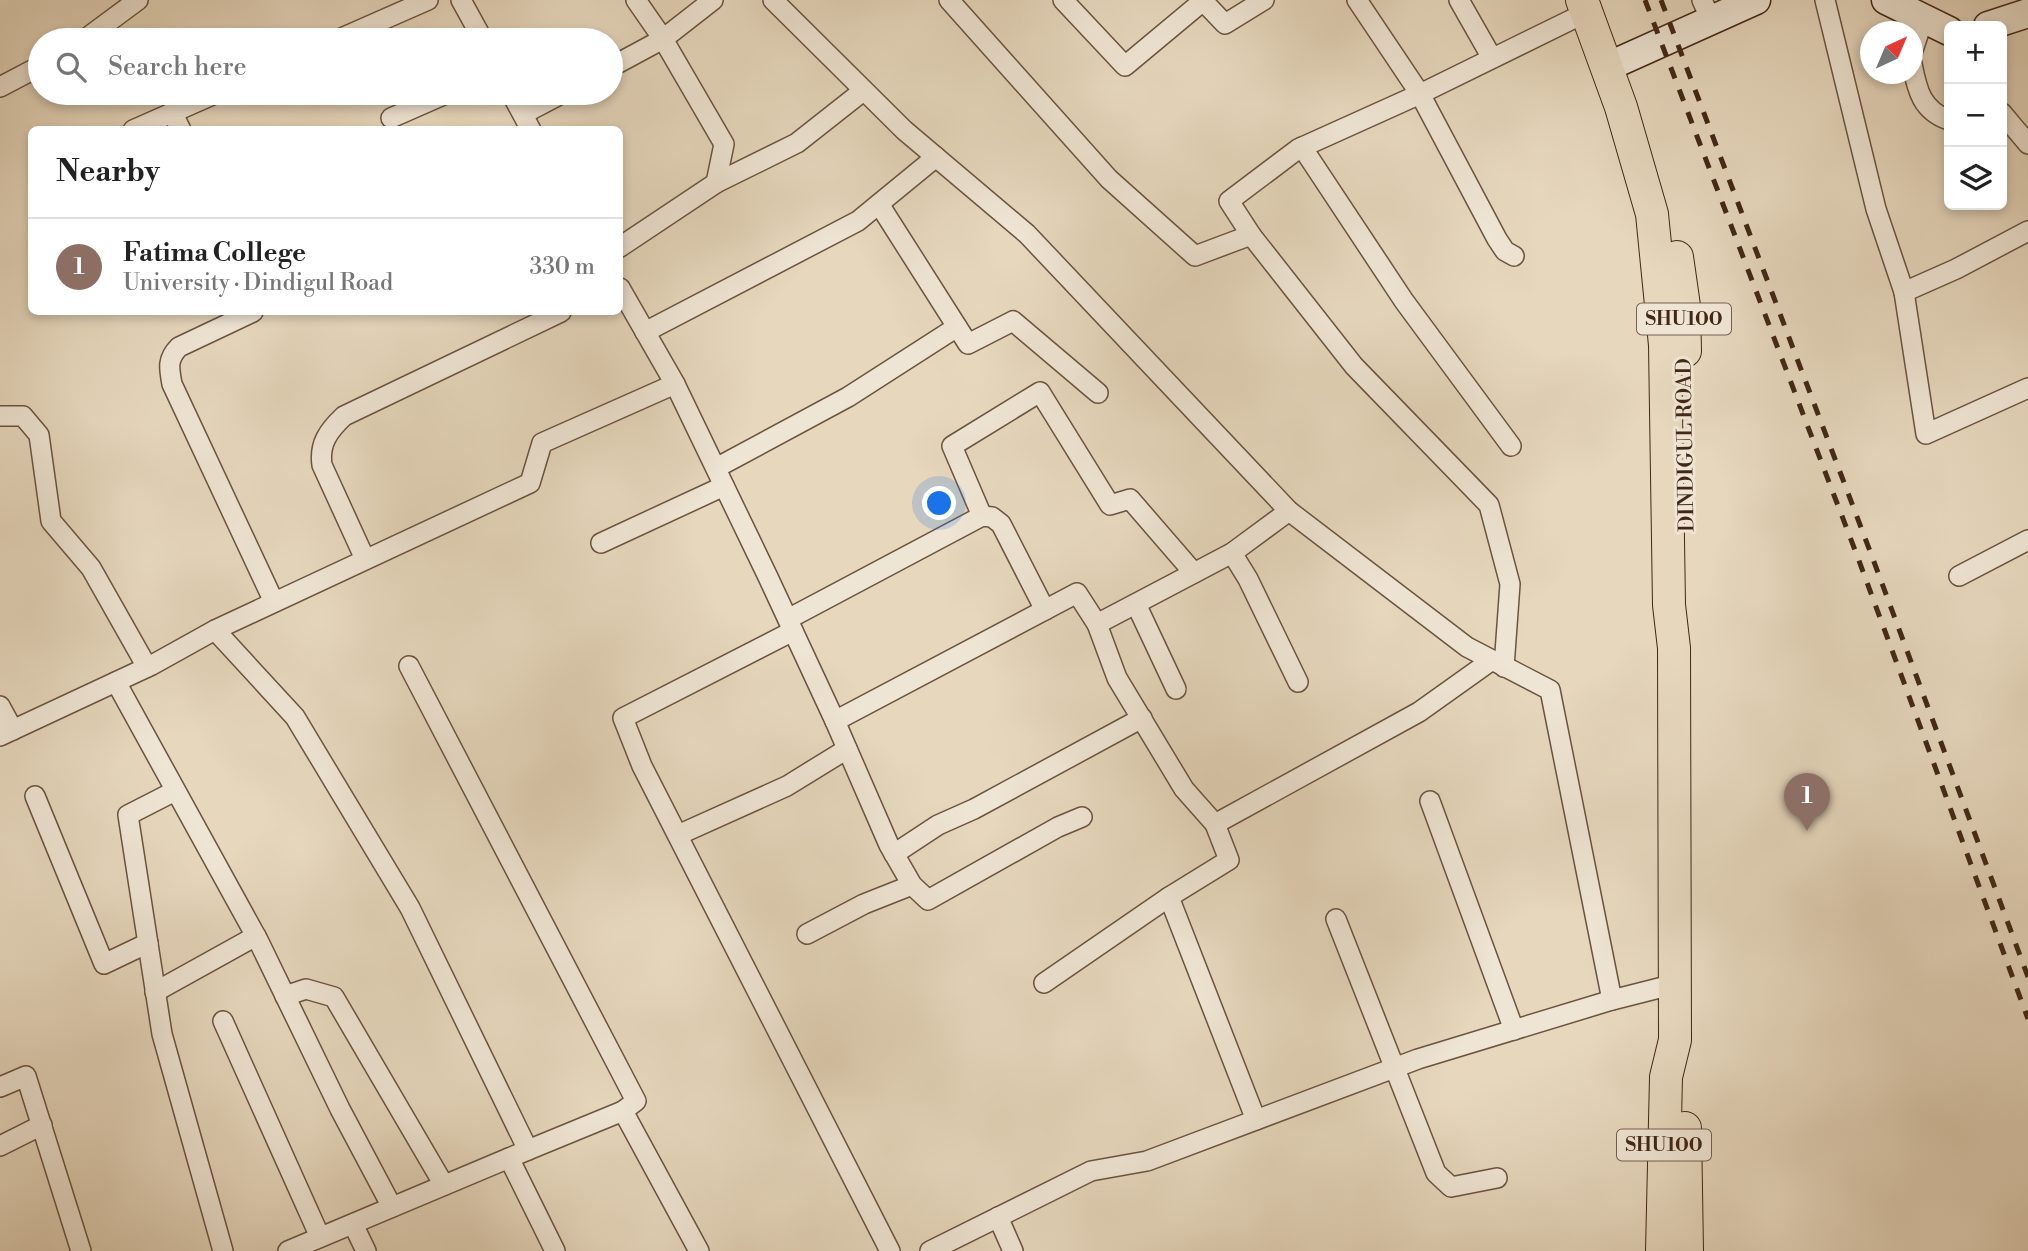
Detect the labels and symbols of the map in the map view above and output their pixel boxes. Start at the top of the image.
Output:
north arrow [1860,21,1923,84]
road number: SHU100 [1637,304,1731,334]
street label: DINDIGUL ROAD [1671,358,1701,532]
your location [922,486,956,520]
pin: 1 [1784,773,1830,831]
road number: SHU100 [1617,1130,1711,1161]

